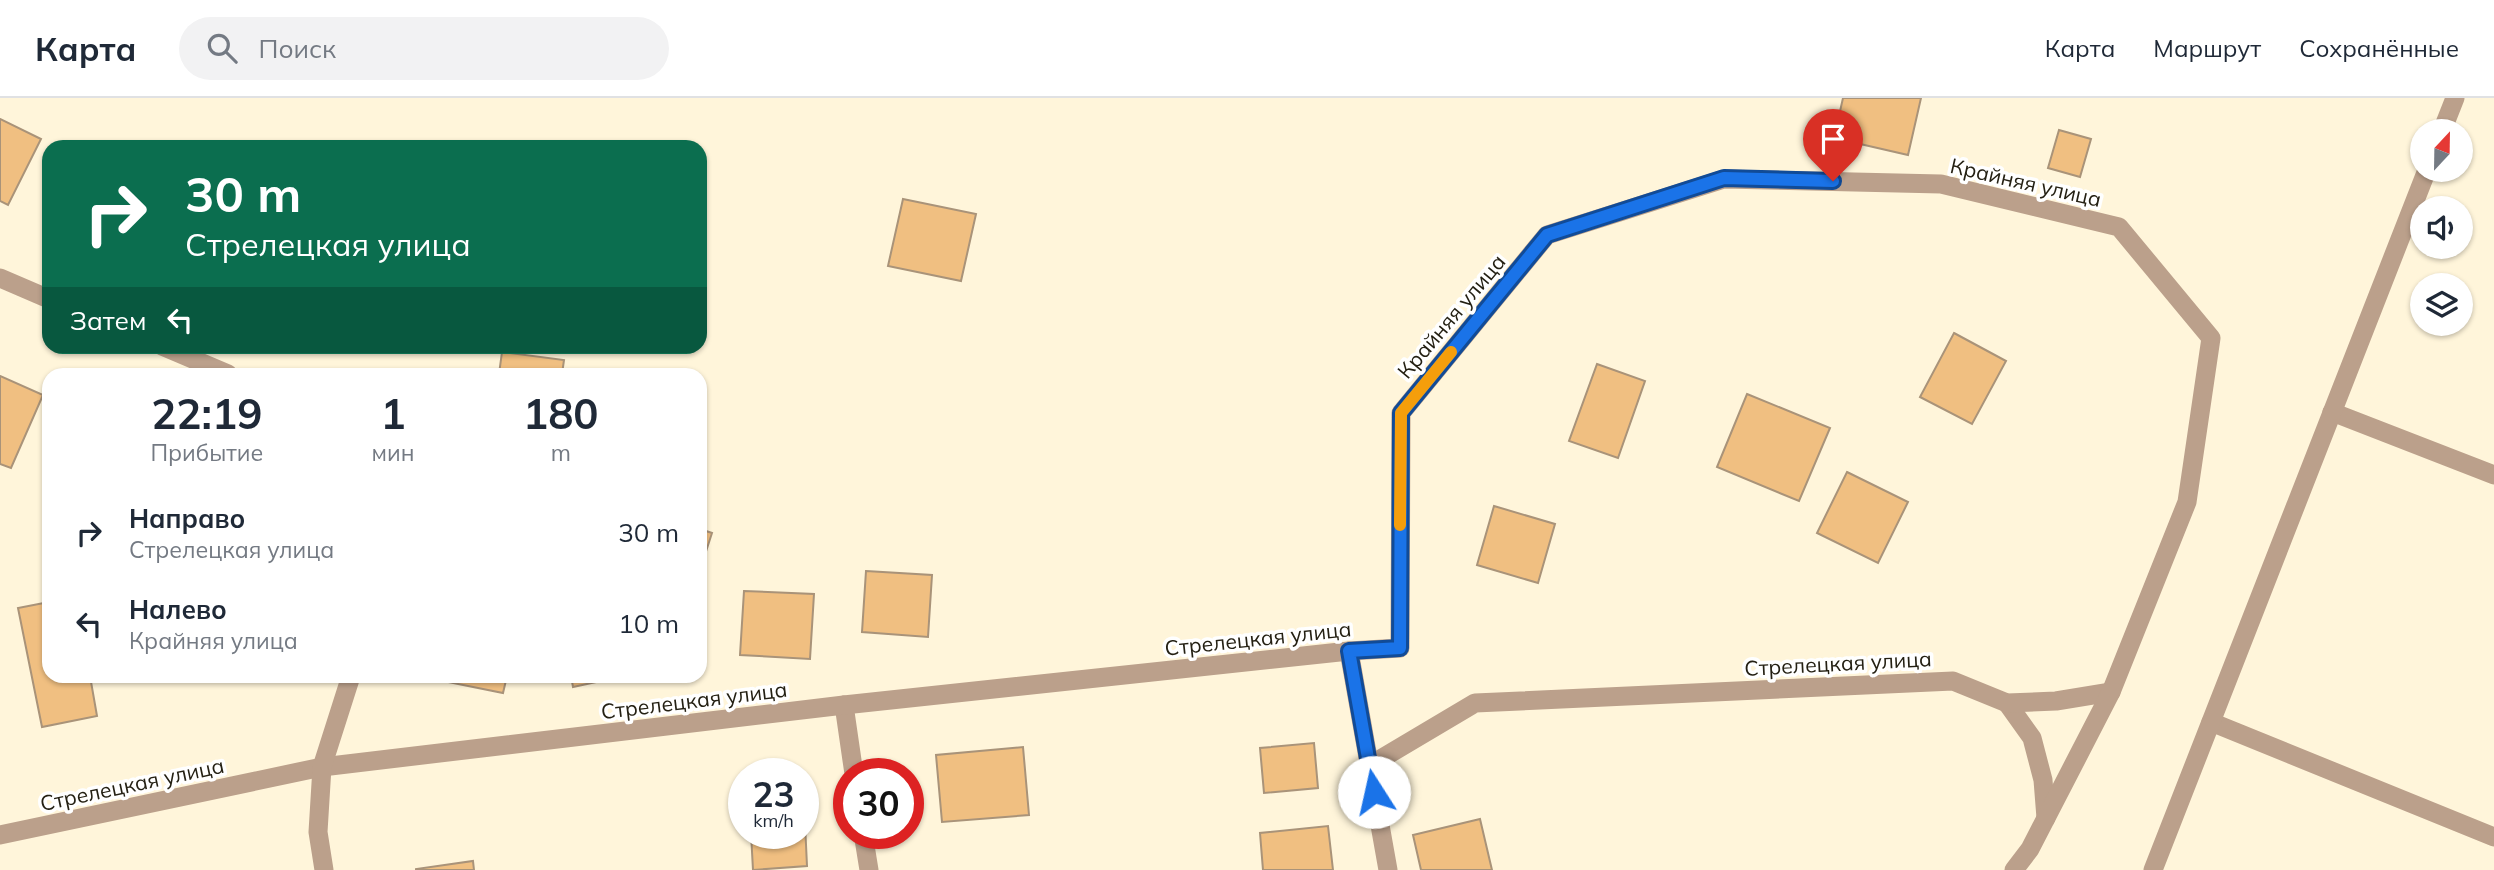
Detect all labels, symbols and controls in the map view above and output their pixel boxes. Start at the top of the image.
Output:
search box [179,17,669,80]
text: Карта [35,28,137,69]
icon: search [203,29,241,67]
text: Поиск [259,32,336,65]
text: Карта [2045,33,2115,63]
text: Маршрут [2153,33,2261,63]
text: Сохранённые [2299,33,2459,63]
pin [1803,109,1863,181]
north arrow [2410,119,2473,182]
map controls [2410,119,2473,336]
icon: arrive [1814,120,1852,158]
street label: Крайняя улица [1948,152,2104,212]
text: 30 m [185,163,301,224]
icon: right [70,168,161,259]
button: sound [2410,196,2473,259]
text: Стрелецкая улица [185,224,471,264]
street label: Крайняя улица [1391,249,1511,383]
button: layers [2410,273,2473,336]
icon: left [161,301,199,339]
text: Затем [70,304,147,337]
text: 22:19 [151,387,262,440]
text: 1 [380,387,406,440]
text: 180 [523,387,599,440]
text: Прибытие [150,438,263,467]
text: мин [372,438,415,467]
text: m [551,438,571,467]
text: Направо [129,502,245,535]
icon: right [70,514,108,552]
text: 30 m [618,516,679,549]
text: Стрелецкая улица [129,535,334,564]
text: Налево [129,593,227,626]
icon: left [70,605,108,643]
text: 10 m [618,607,679,640]
street label: Стрелецкая улица [1163,615,1353,661]
text: Крайняя улица [129,626,298,655]
street label: Стрелецкая улица [1744,645,1932,681]
street label: Стрелецкая улица [599,676,789,724]
street label: Стрелецкая улица [38,752,226,816]
position arrow [1337,755,1411,829]
speed limit sign: 30 [833,758,924,849]
text: 23 [752,772,795,816]
text: km/h [753,809,794,832]

